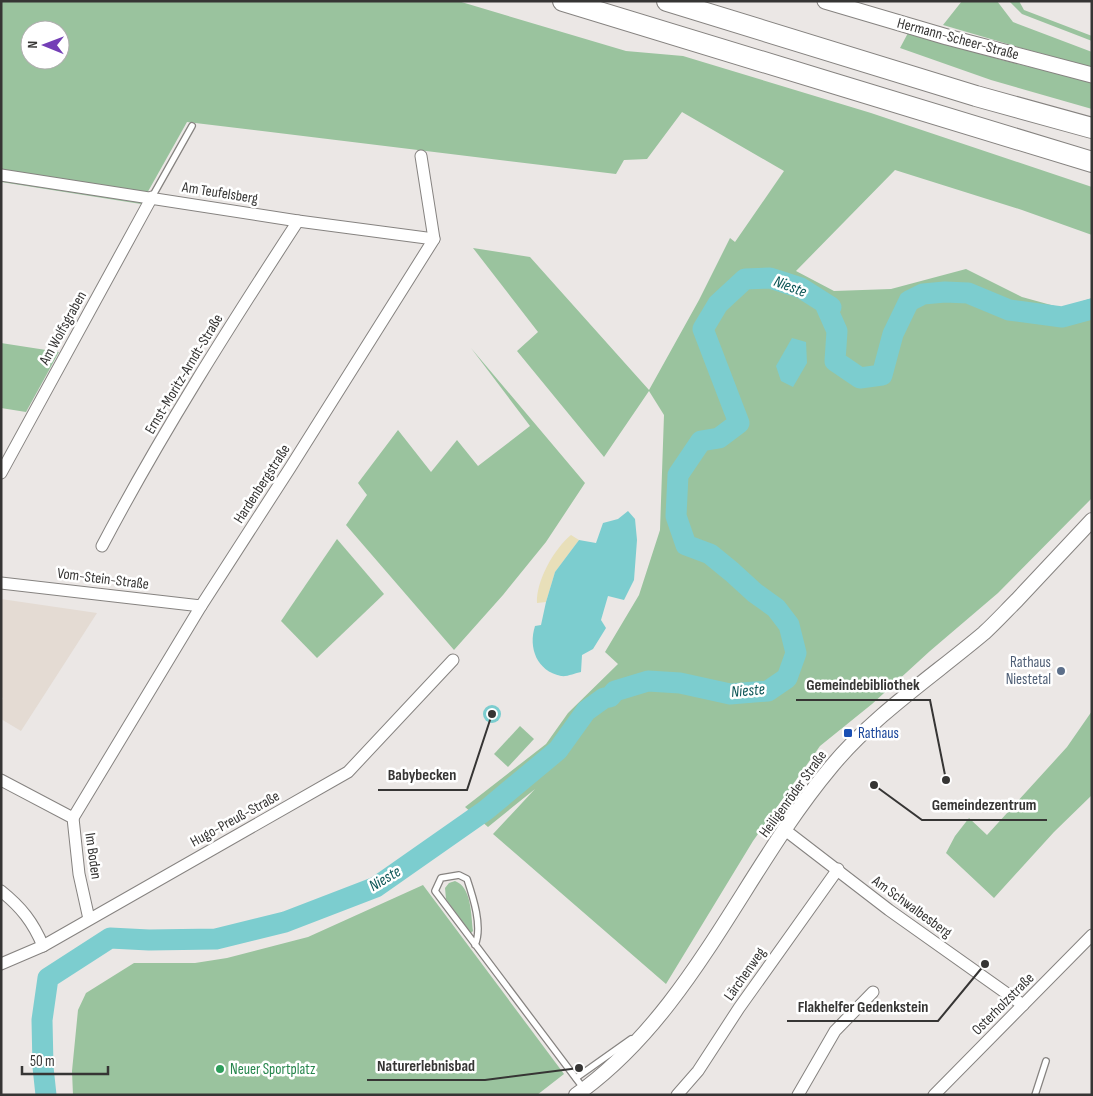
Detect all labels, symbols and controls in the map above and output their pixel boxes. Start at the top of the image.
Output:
street label: Hermann-Scheer-Straße [895,14,1021,64]
north arrow [20,20,70,70]
text: N [24,41,41,49]
street label: Am Teufelsberg [180,177,259,208]
water label: Nieste [771,272,809,302]
street label: Am Wolfsgraben [34,288,91,369]
street label: Ernst-Moritz-Arndt-Straße [141,311,227,437]
street label: Hardenbergstraße [229,441,295,527]
street label: Vom-Stein-Straße [56,564,150,594]
place label: Rathaus Niestetal [1006,653,1051,689]
marker: Rathaus Niestetal [1055,665,1067,677]
callout: Gemeindebibliothek [796,669,930,700]
text: Gemeindebibliothek [806,676,920,695]
water label: Nieste [730,680,766,702]
place label: Rathaus [858,724,899,743]
marker: Rathaus [842,727,854,739]
street label: Heiligenröder Straße [755,747,831,841]
callout: Babybecken [378,759,467,790]
text: Babybecken [388,766,456,785]
street label: Hugo-Preuß-Straße [187,787,283,851]
callout: Gemeindezentrum [922,789,1047,820]
text: Gemeindezentrum [932,796,1036,815]
street label: Im Boden [80,832,106,880]
water label: Nieste [366,862,404,896]
street label: Am Schwalbesberg [868,871,956,942]
street label: Lärchenweg [720,944,770,1004]
street label: Osterholzstraße [968,969,1038,1039]
callout: Flakhelfer Gedenkstein [787,990,938,1021]
text: Flakhelfer Gedenkstein [798,998,928,1017]
scale bar [22,1044,109,1076]
callout: Naturerlebnisbad [367,1049,485,1080]
text: 50 m [30,1052,55,1071]
text: Naturerlebnisbad [377,1057,475,1076]
place label: Neuer Sportplatz [230,1060,316,1079]
marker: Neuer Sportplatz [214,1063,226,1075]

